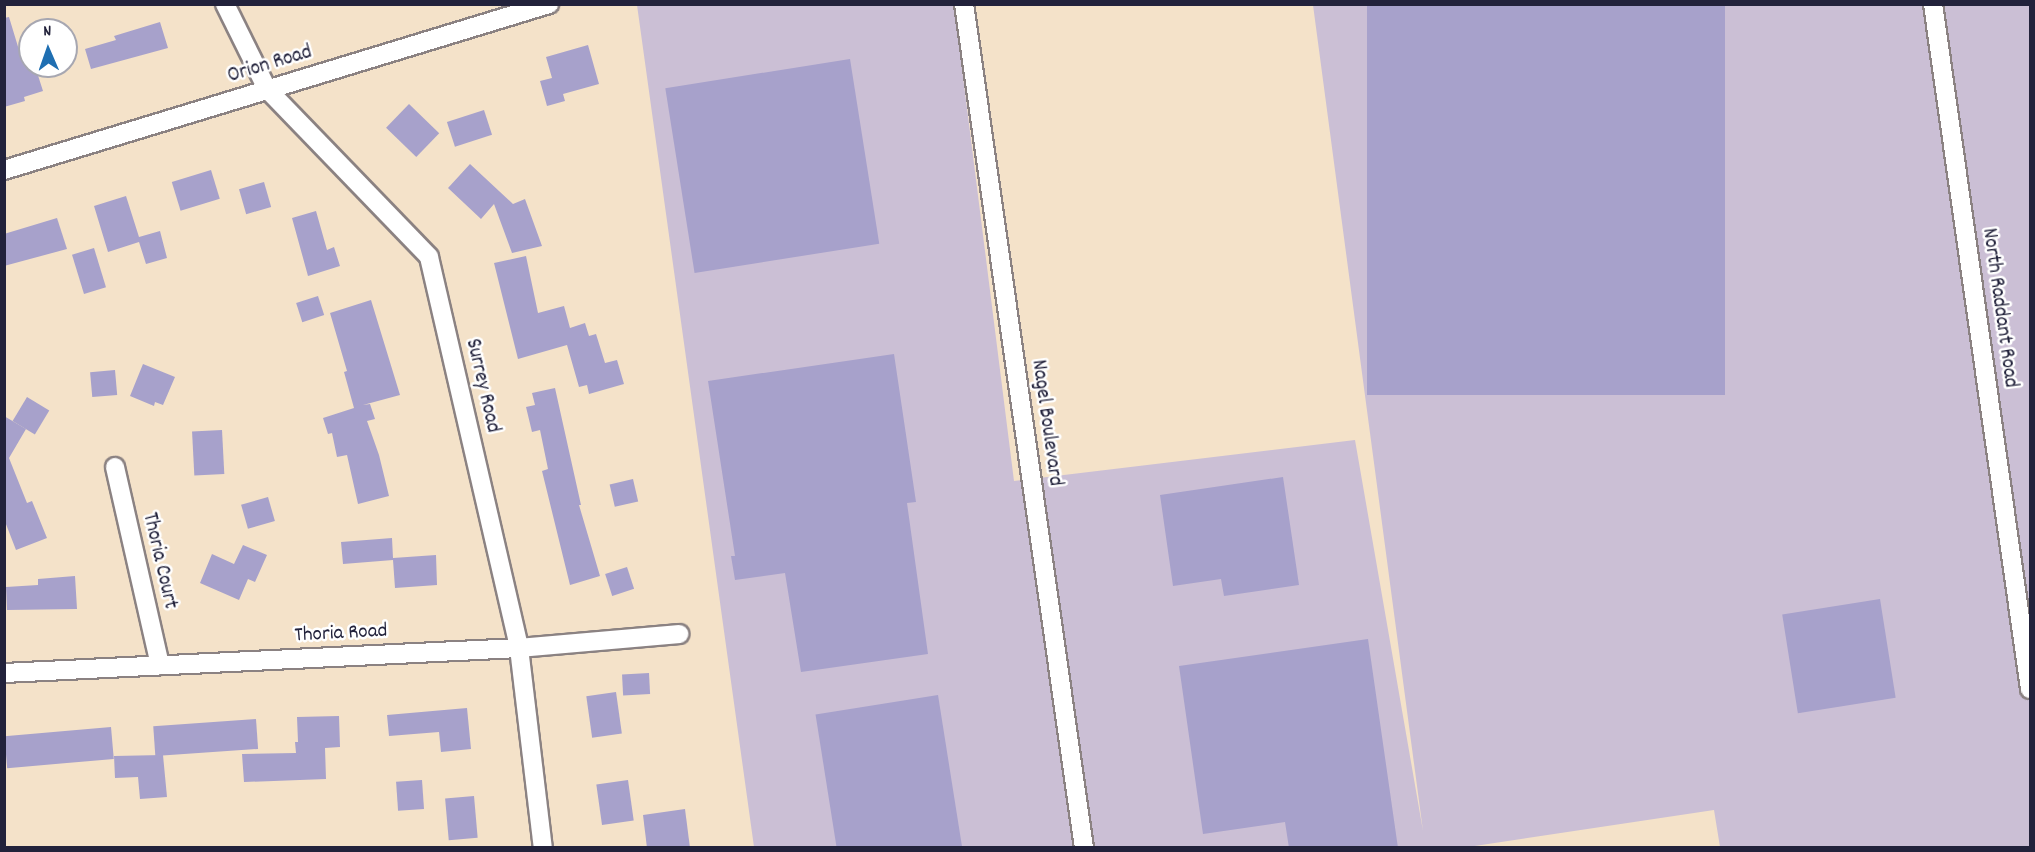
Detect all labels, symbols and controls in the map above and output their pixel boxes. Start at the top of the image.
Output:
north arrow [18,18,78,78]
text: N [43,20,52,43]
street label: Orion Road [225,40,315,90]
street label: North Raddant Road [1975,227,2023,389]
street label: Surrey Road [459,337,505,435]
street label: Nagel Boulevard [1025,358,1067,488]
street label: Thoria Court [136,510,182,612]
street label: Thoria Road [294,619,388,649]

